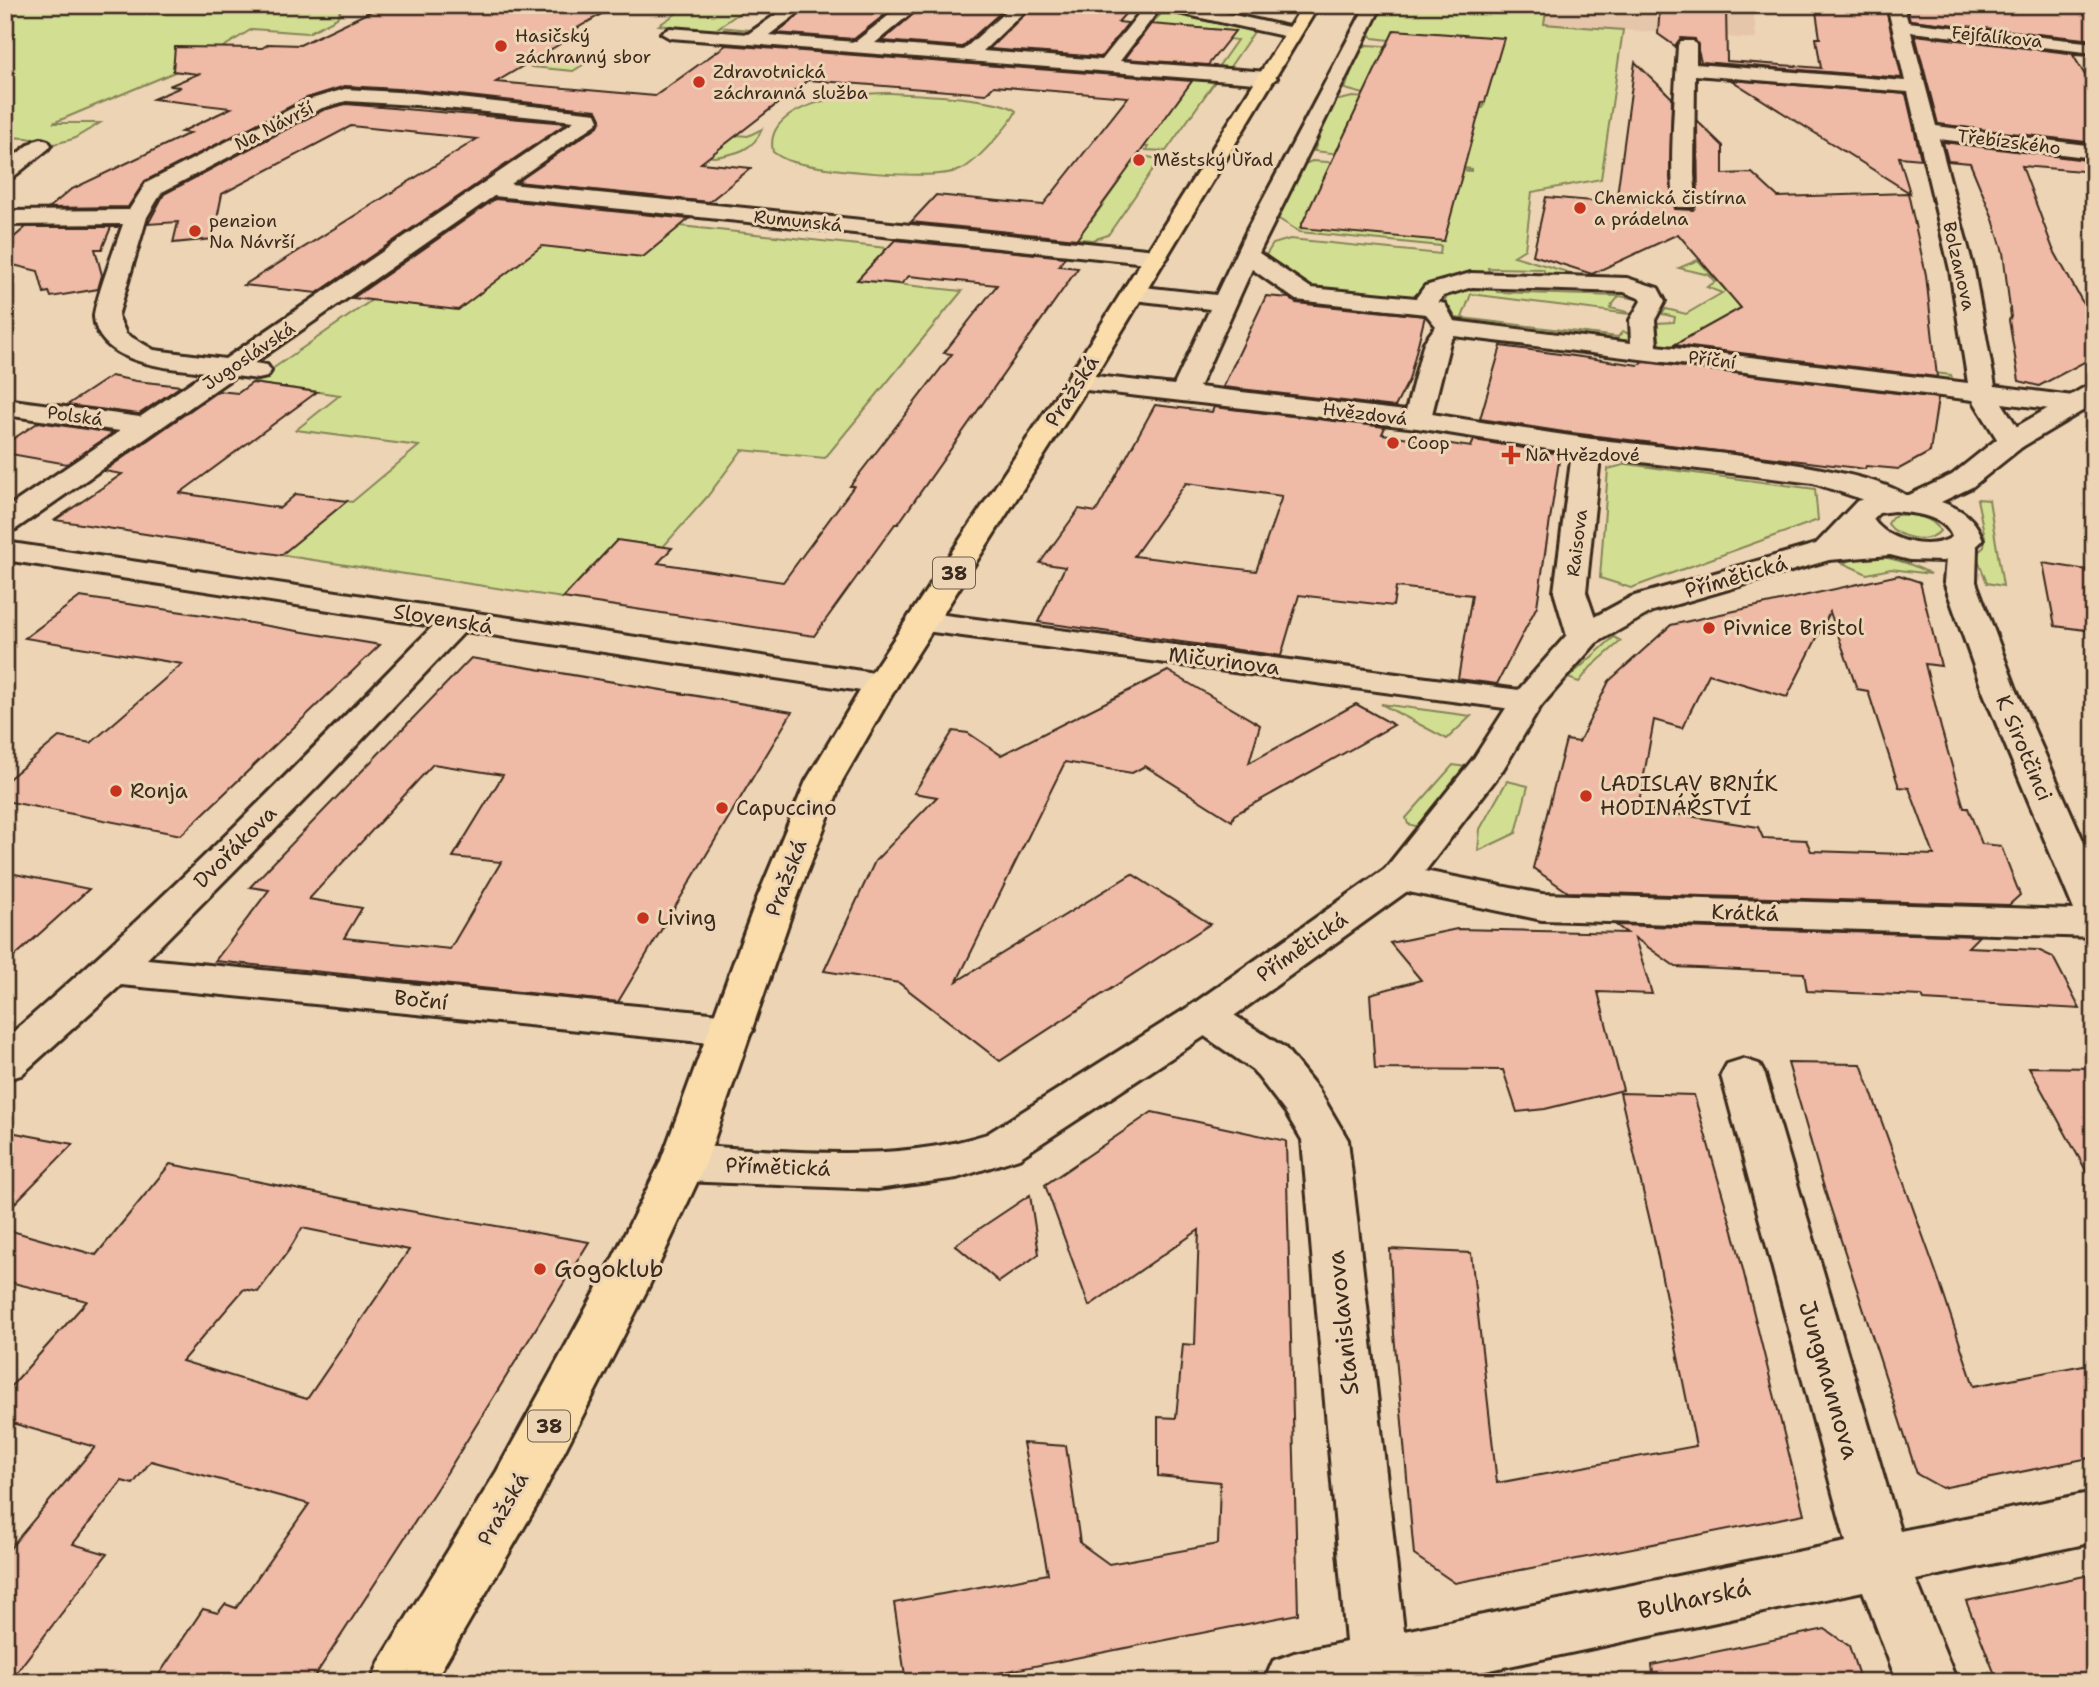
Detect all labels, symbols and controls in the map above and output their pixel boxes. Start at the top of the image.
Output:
street label: Fejfalíkova [1950,20,2044,54]
place label: Hasičský záchranný sbor [515,24,651,69]
marker: Hasičský záchranný sbor [493,38,509,54]
place label: Zdravotnická záchranná služba [713,60,868,105]
marker: Zdravotnická záchranná služba [691,74,707,90]
street label: Na Návrší [230,96,318,156]
street label: Třebízského [1956,124,2062,160]
place label: Městský Ùřad [1153,148,1273,172]
marker: Městský Ùřad [1131,152,1147,168]
place label: Chemická čistírna a prádelna [1594,186,1746,231]
marker: Chemická čistírna a prádelna [1572,200,1588,216]
street label: Rumunská [753,204,843,238]
place label: penzion Na Návrší [209,209,295,254]
street label: Bolzanova [1937,219,1981,313]
marker: penzion Na Návrší [187,223,203,239]
street label: Jugoslávská [198,316,300,396]
street label: Příční [1687,345,1737,375]
street label: Pražská [1038,350,1106,432]
street label: Hvězdová [1321,397,1409,431]
street label: Polská [46,400,104,432]
place label: Coop [1407,431,1450,455]
marker: Coop [1385,435,1401,451]
place label: Na Hvězdové [1525,443,1640,467]
marker: Na Hvězdové [1503,447,1519,463]
street label: Raisova [1561,508,1593,578]
street label: Přímětická [1681,549,1791,605]
road number: 38 [933,558,975,588]
street label: Slovenská [391,597,495,641]
place label: Pivnice Bristol [1723,614,1865,642]
marker: Pivnice Bristol [1701,620,1717,636]
street label: Mičurinova [1167,640,1281,682]
street label: K Sirotčinci [1989,691,2059,805]
place label: LADISLAV BRNÍK HODINÁŘSTVÍ [1600,769,1778,822]
place label: Ronja [130,777,188,805]
marker: Ronja [108,783,124,799]
marker: LADISLAV BRNÍK HODINÁŘSTVÍ [1578,788,1594,804]
place label: Capuccino [736,794,837,822]
street label: Dvořákova [187,799,283,895]
marker: Capuccino [714,800,730,816]
street label: Pražská [759,836,813,920]
street label: Krátká [1711,898,1779,928]
place label: Living [657,904,716,932]
street label: Přímětická [1251,905,1353,989]
marker: Living [635,910,651,926]
street label: Boční [393,983,449,1017]
street label: Přímětická [725,1151,831,1183]
street label: Stanislavova [1319,1249,1367,1397]
place label: Gogoklub [554,1253,664,1285]
marker: Gogoklub [532,1261,548,1277]
street label: Jungmannova [1791,1297,1867,1463]
road number: 38 [528,1410,570,1442]
street label: Pražská [471,1467,535,1551]
street label: Bulharská [1635,1571,1753,1627]

